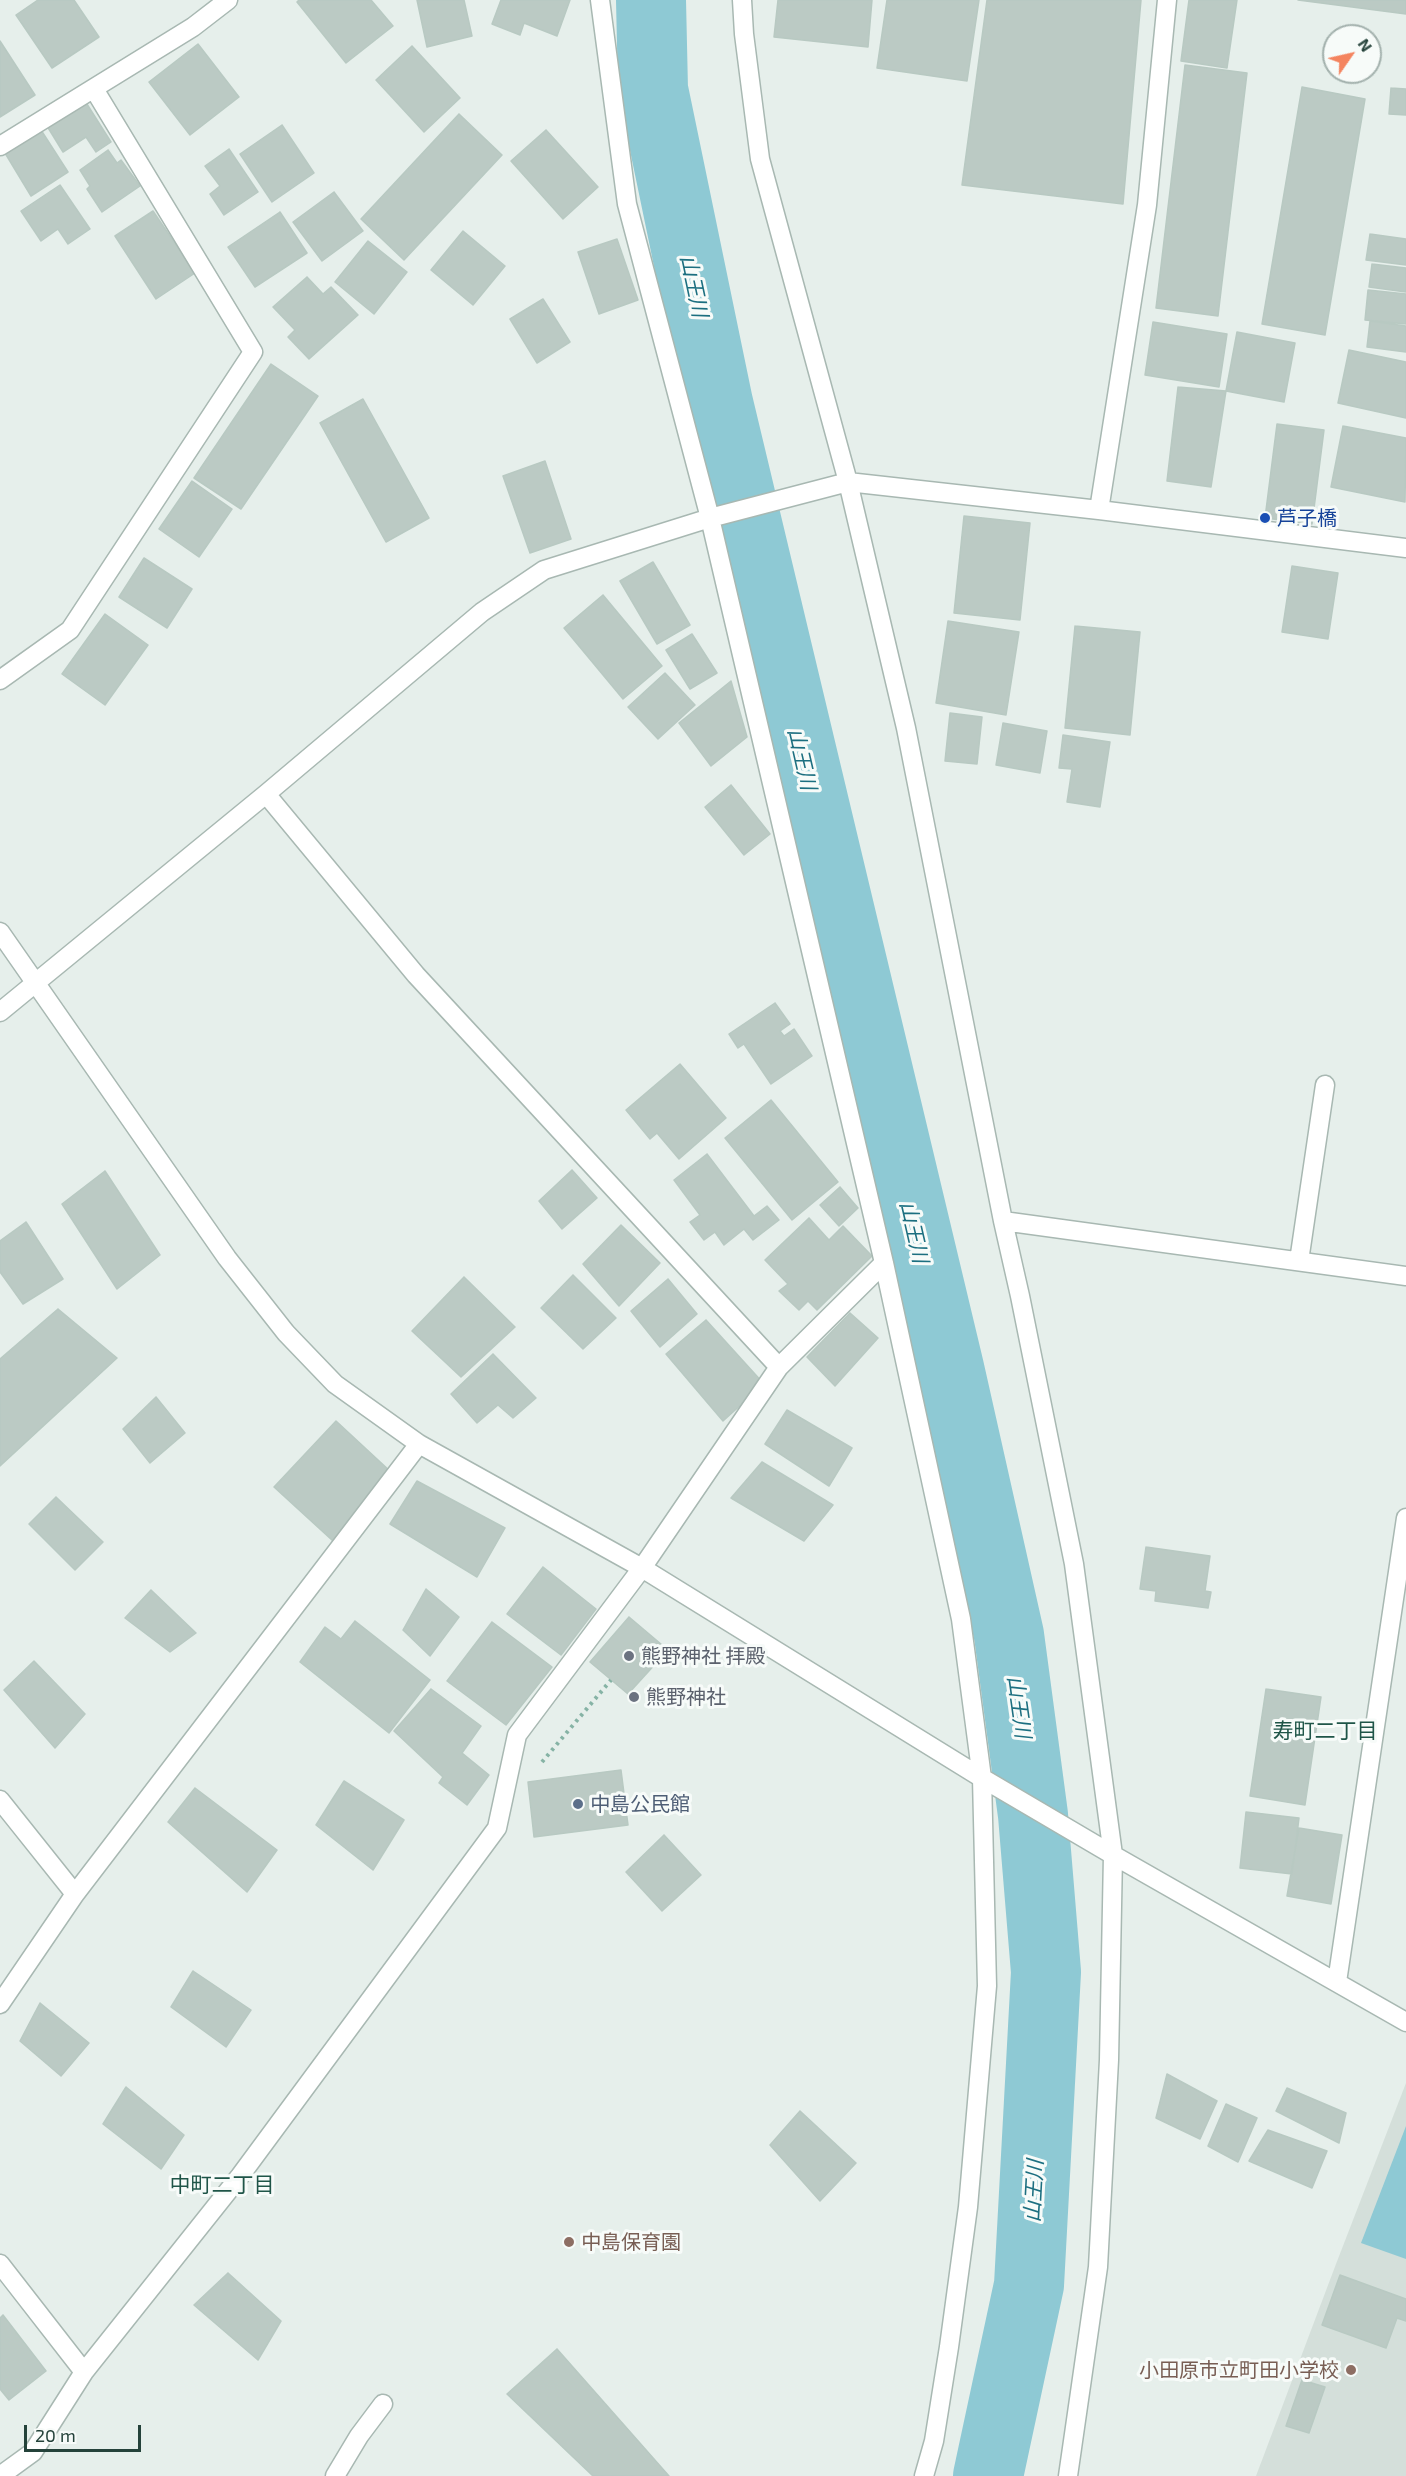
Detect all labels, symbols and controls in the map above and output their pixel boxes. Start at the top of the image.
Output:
north arrow [1322,24,1382,84]
text: N [1355,35,1377,55]
water label: 山王川 [675,253,713,319]
place label: 芦子橋 [1277,506,1337,530]
marker: 芦子橋 [1258,511,1272,525]
water label: 山王川 [783,725,821,793]
water label: 山王川 [895,1198,933,1266]
place label: 熊野神社 拝殿 [641,1644,765,1668]
marker: 熊野神社 拝殿 [622,1649,636,1663]
water label: 山王川 [1002,1674,1036,1740]
place label: 熊野神社 [646,1685,726,1709]
marker: 熊野神社 [627,1690,641,1704]
district label: 寿町二丁目 [1273,1718,1377,1744]
place label: 中島公民館 [590,1792,690,1816]
marker: 中島公民館 [571,1797,585,1811]
water label: 山王川 [1020,2159,1048,2223]
district label: 中町二丁目 [170,2172,274,2198]
place label: 中島保育園 [581,2230,681,2254]
marker: 中島保育園 [562,2235,576,2249]
place label: 小田原市立町田小学校 [1139,2358,1339,2382]
marker: 小田原市立町田小学校 [1344,2363,1358,2377]
scale bar [27,2413,144,2451]
text: 20 m [35,2424,76,2446]

